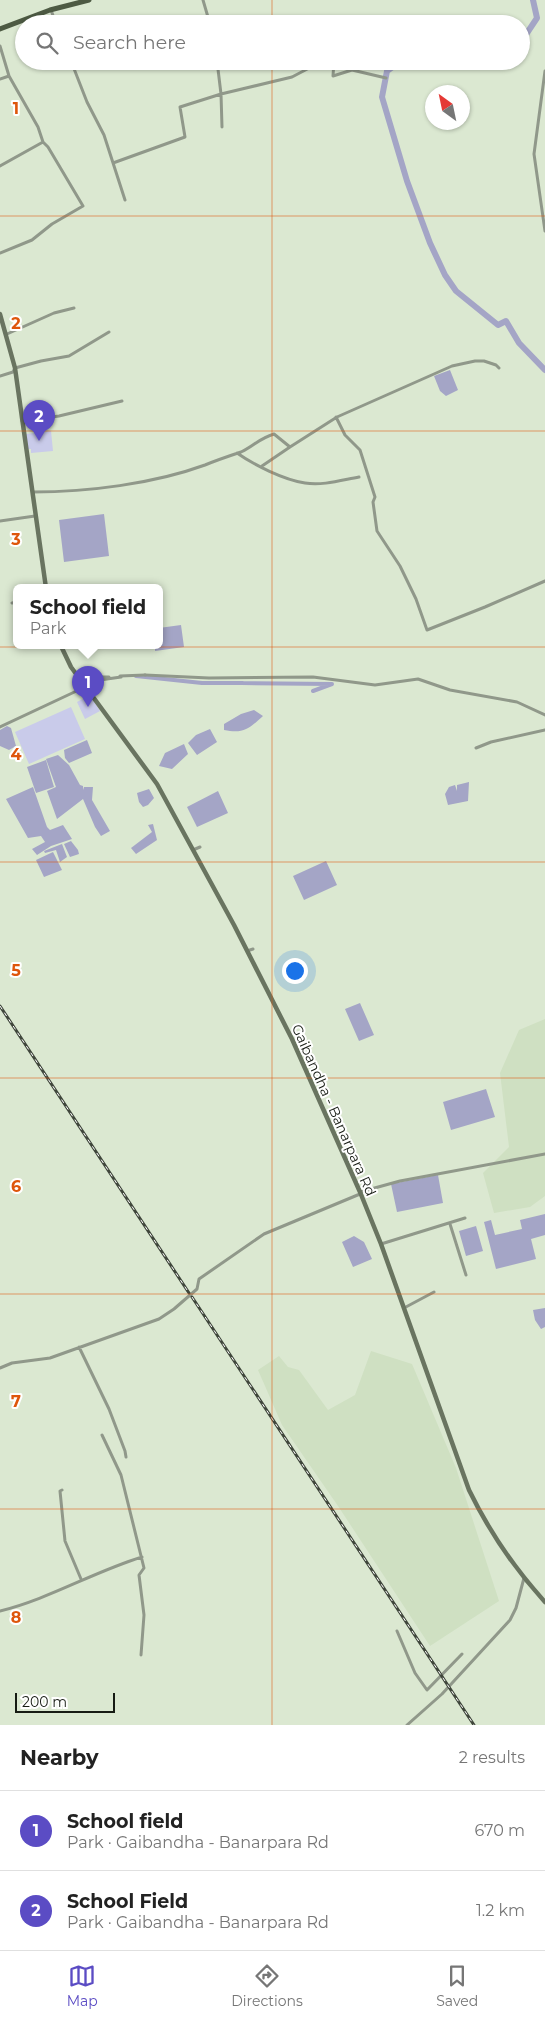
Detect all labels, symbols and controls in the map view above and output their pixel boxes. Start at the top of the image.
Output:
search box [15,15,530,70]
icon: search [33,29,61,57]
text: Search here [73,31,186,54]
north arrow [425,85,470,130]
text: 1 [13,99,19,118]
text: 2 [11,314,21,333]
pin: 2 [23,400,55,441]
text: 3 [10,530,21,549]
popup [13,584,163,649]
text: School field [30,596,146,619]
text: Park [30,619,66,638]
pin: 1 [72,666,104,707]
text: 4 [10,745,22,764]
your location [282,958,308,984]
text: 5 [11,961,21,980]
street label: Gaibandha - Banarpara Rd [288,1021,380,1199]
text: 6 [11,1177,21,1196]
text: 7 [11,1392,21,1411]
text: 8 [11,1608,21,1627]
scale bar [15,1690,115,1713]
text: 200 m [22,1693,67,1711]
text: Nearby [20,1745,99,1770]
text: 2 results [459,1748,525,1767]
text: School field [67,1810,183,1833]
text: 1 [33,1821,39,1840]
text: 670 m [475,1821,525,1840]
text: Park · Gaibandha - Banarpara Rd [67,1833,329,1852]
text: School Field [67,1890,188,1913]
text: 2 [31,1901,41,1920]
text: 1.2 km [476,1901,525,1920]
text: Park · Gaibandha - Banarpara Rd [67,1913,329,1932]
tab: Map [67,1962,98,2010]
tab: Directions [231,1962,303,2010]
tab: Saved [436,1962,478,2010]

